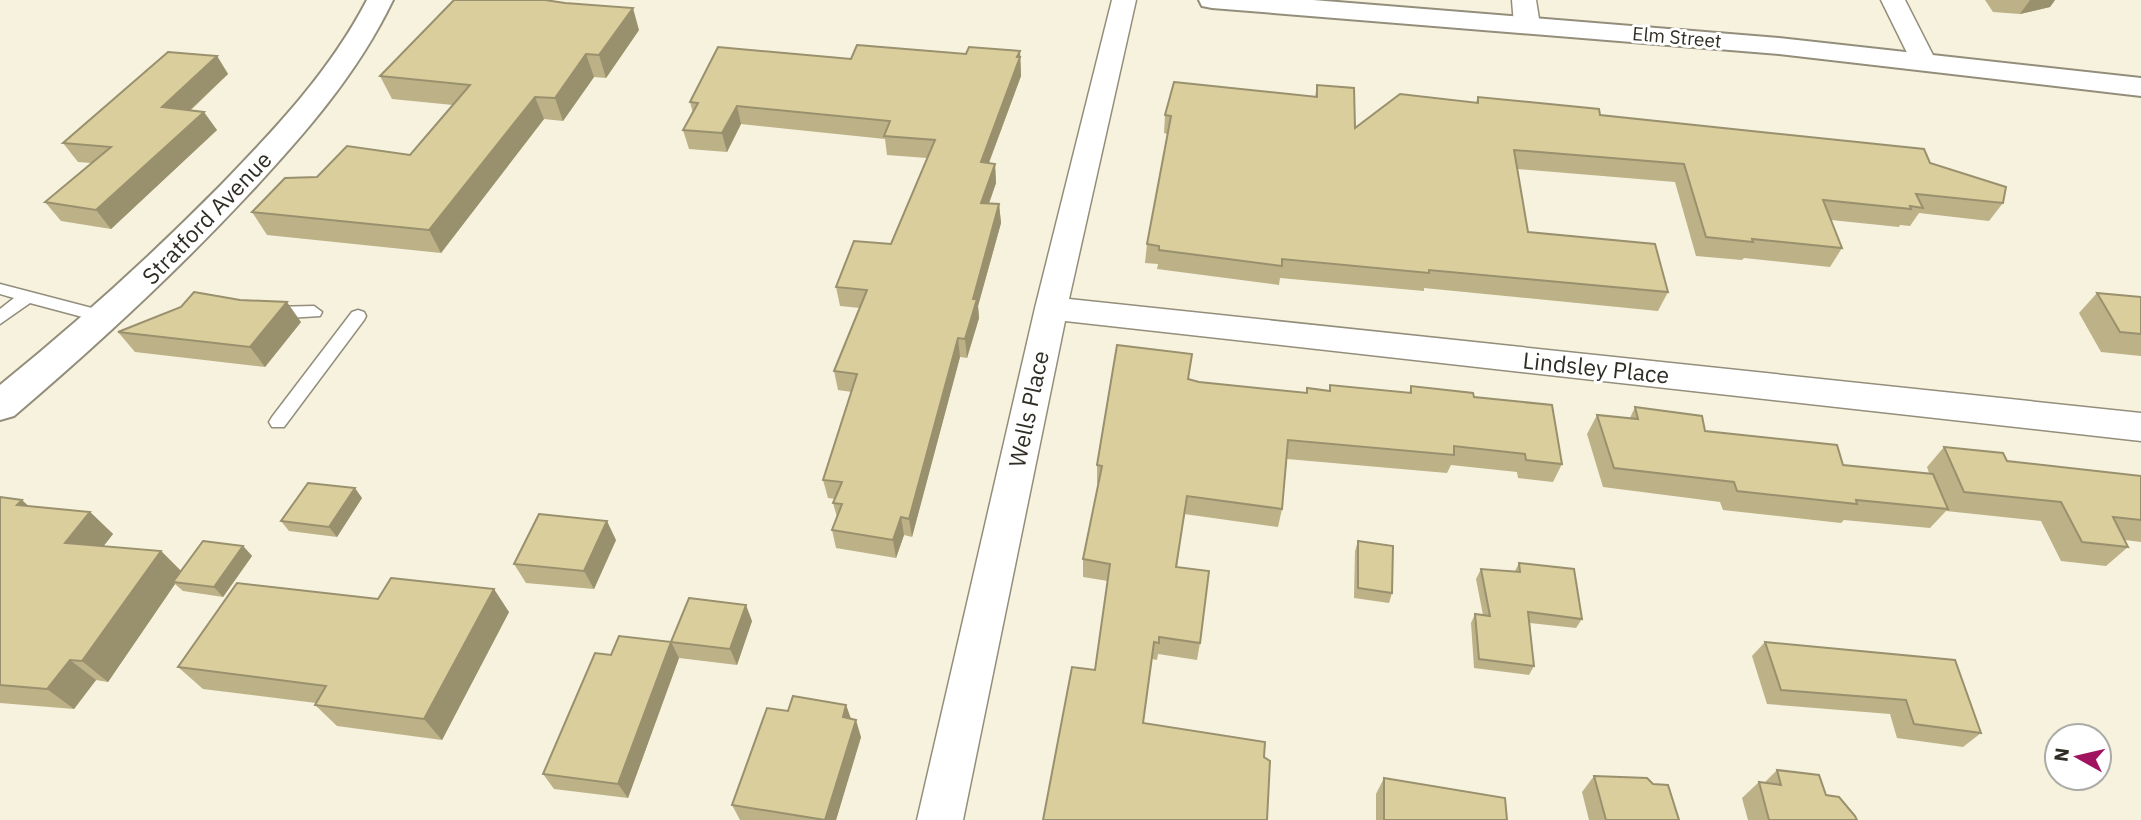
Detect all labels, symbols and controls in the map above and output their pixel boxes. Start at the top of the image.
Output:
street label: Elm Street [1631,21,1723,53]
street label: Stratford Avenue [135,144,278,290]
street label: Lindsley Place [1521,344,1671,390]
street label: Wells Place [1001,348,1055,470]
north arrow [2043,722,2113,792]
text: N [2048,746,2074,763]

